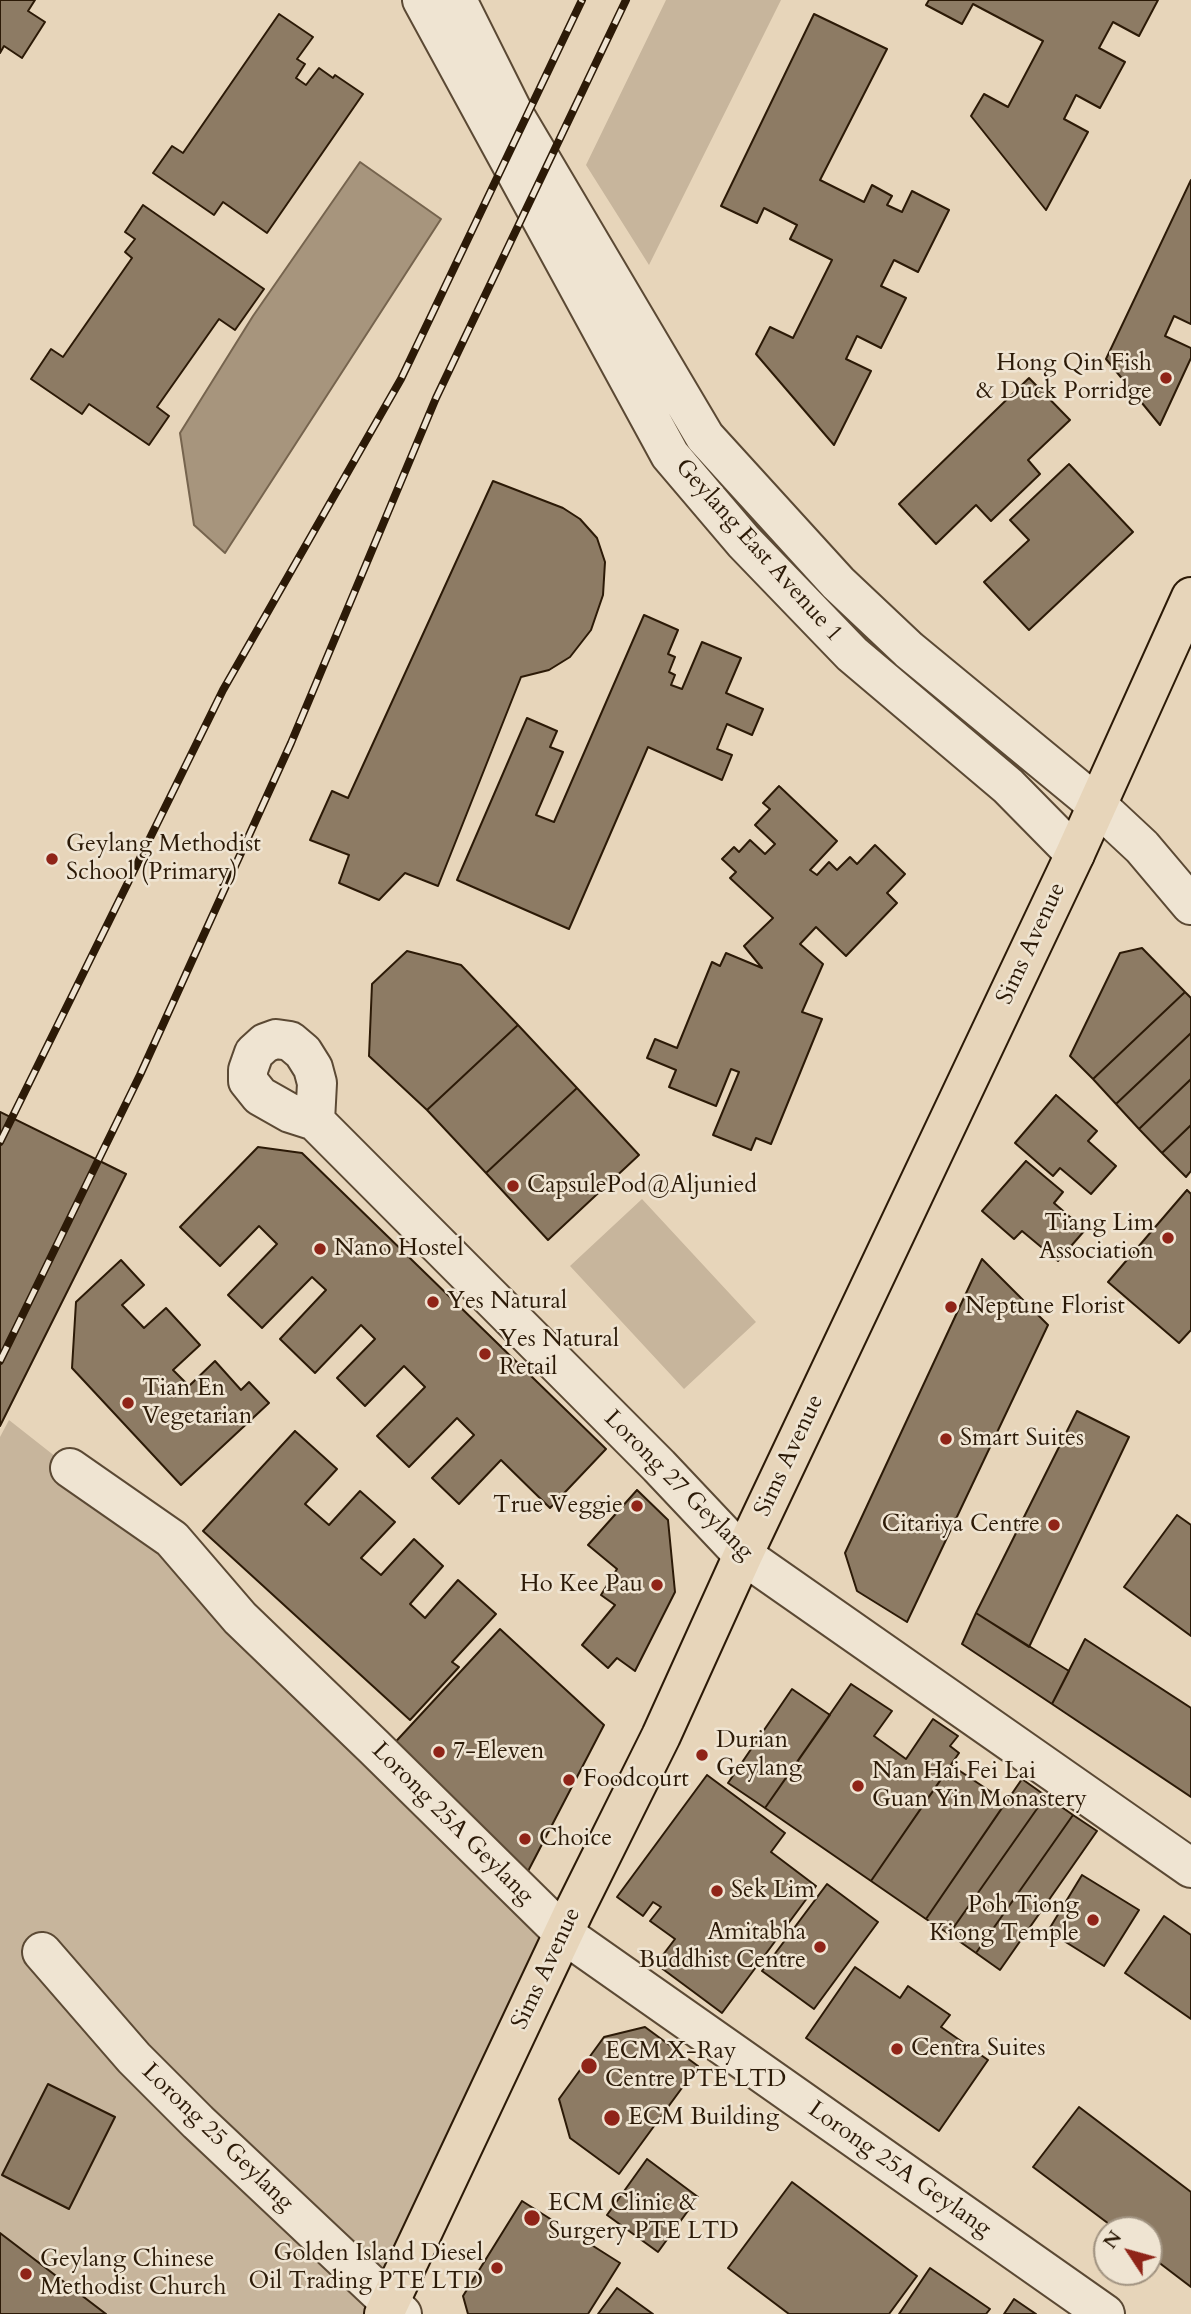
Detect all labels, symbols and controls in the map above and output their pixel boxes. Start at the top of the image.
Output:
place label: Hong Qin Fish & Duck Porridge [976,350,1152,406]
marker: Hong Qin Fish & Duck Porridge [1158,370,1174,386]
street label: Geylang East Avenue 1 [668,454,848,648]
place label: Geylang Methodist School (Primary) [66,831,261,887]
marker: Geylang Methodist School (Primary) [44,851,60,867]
street label: Sims Avenue [991,878,1073,1010]
place label: CapsulePod@Aljunied [527,1172,757,1200]
marker: CapsulePod@Aljunied [505,1178,521,1194]
place label: Tiang Lim Association [1039,1210,1154,1266]
marker: Tiang Lim Association [1160,1230,1176,1246]
place label: Nano Hostel [334,1235,464,1263]
marker: Nano Hostel [312,1241,328,1257]
place label: Yes Natural [447,1288,567,1316]
place label: Neptune Florist [965,1293,1125,1321]
marker: Yes Natural [425,1294,441,1310]
marker: Neptune Florist [943,1299,959,1315]
place label: Yes Natural Retail [499,1326,619,1382]
marker: Yes Natural Retail [477,1346,493,1362]
place label: Tian En Vegetarian [142,1375,252,1431]
street label: Sims Avenue [749,1390,831,1522]
marker: Tian En Vegetarian [120,1395,136,1411]
street label: Lorong 27 Geylang [597,1405,759,1567]
place label: Smart Suites [960,1425,1084,1453]
marker: Smart Suites [938,1431,954,1447]
place label: True Veggie [493,1492,623,1520]
marker: True Veggie [629,1498,645,1514]
place label: Citariya Centre [882,1511,1040,1539]
marker: Citariya Centre [1046,1517,1062,1533]
place label: Ho Kee Pau [520,1571,643,1599]
marker: Ho Kee Pau [649,1577,665,1593]
place label: Durian Geylang [716,1727,802,1783]
street label: Lorong 25A Geylang [365,1737,539,1911]
place label: 7-Eleven [453,1738,544,1766]
marker: 7-Eleven [431,1744,447,1760]
marker: Durian Geylang [694,1747,710,1763]
place label: Nan Hai Fei Lai Guan Yin Monastery [872,1758,1087,1814]
place label: Foodcourt [583,1766,689,1794]
marker: Foodcourt [561,1772,577,1788]
marker: Nan Hai Fei Lai Guan Yin Monastery [850,1778,866,1794]
place label: Choice [539,1825,612,1853]
marker: Choice [517,1831,533,1847]
place label: Sek Lim [731,1877,815,1905]
marker: Sek Lim [709,1883,725,1899]
place label: Poh Tiong Kiong Temple [929,1892,1079,1948]
street label: Sims Avenue [506,1903,588,2035]
marker: Poh Tiong Kiong Temple [1085,1912,1101,1928]
place label: Amitabha Buddhist Centre [639,1919,806,1975]
marker: Amitabha Buddhist Centre [812,1939,828,1955]
place label: Centra Suites [911,2035,1045,2063]
place label: ECM X-Ray Centre PTE LTD [605,2038,786,2094]
marker: Centra Suites [889,2041,905,2057]
marker: ECM X-Ray Centre PTE LTD [579,2056,599,2076]
street label: Lorong 25 Geylang [135,2058,299,2218]
street label: Lorong 25A Geylang [802,2096,996,2244]
place label: ECM Building [628,2104,779,2132]
marker: ECM Building [602,2108,622,2128]
place label: ECM Clinic & Surgery PTE LTD [548,2190,739,2246]
marker: ECM Clinic & Surgery PTE LTD [522,2208,542,2228]
north arrow [1093,2216,1163,2286]
text: N [1097,2226,1128,2254]
place label: Golden Island Diesel Oil Trading PTE LTD [248,2240,483,2296]
place label: Geylang Chinese Methodist Church [40,2246,226,2302]
marker: Golden Island Diesel Oil Trading PTE LTD [489,2260,505,2276]
marker: Geylang Chinese Methodist Church [18,2266,34,2282]

